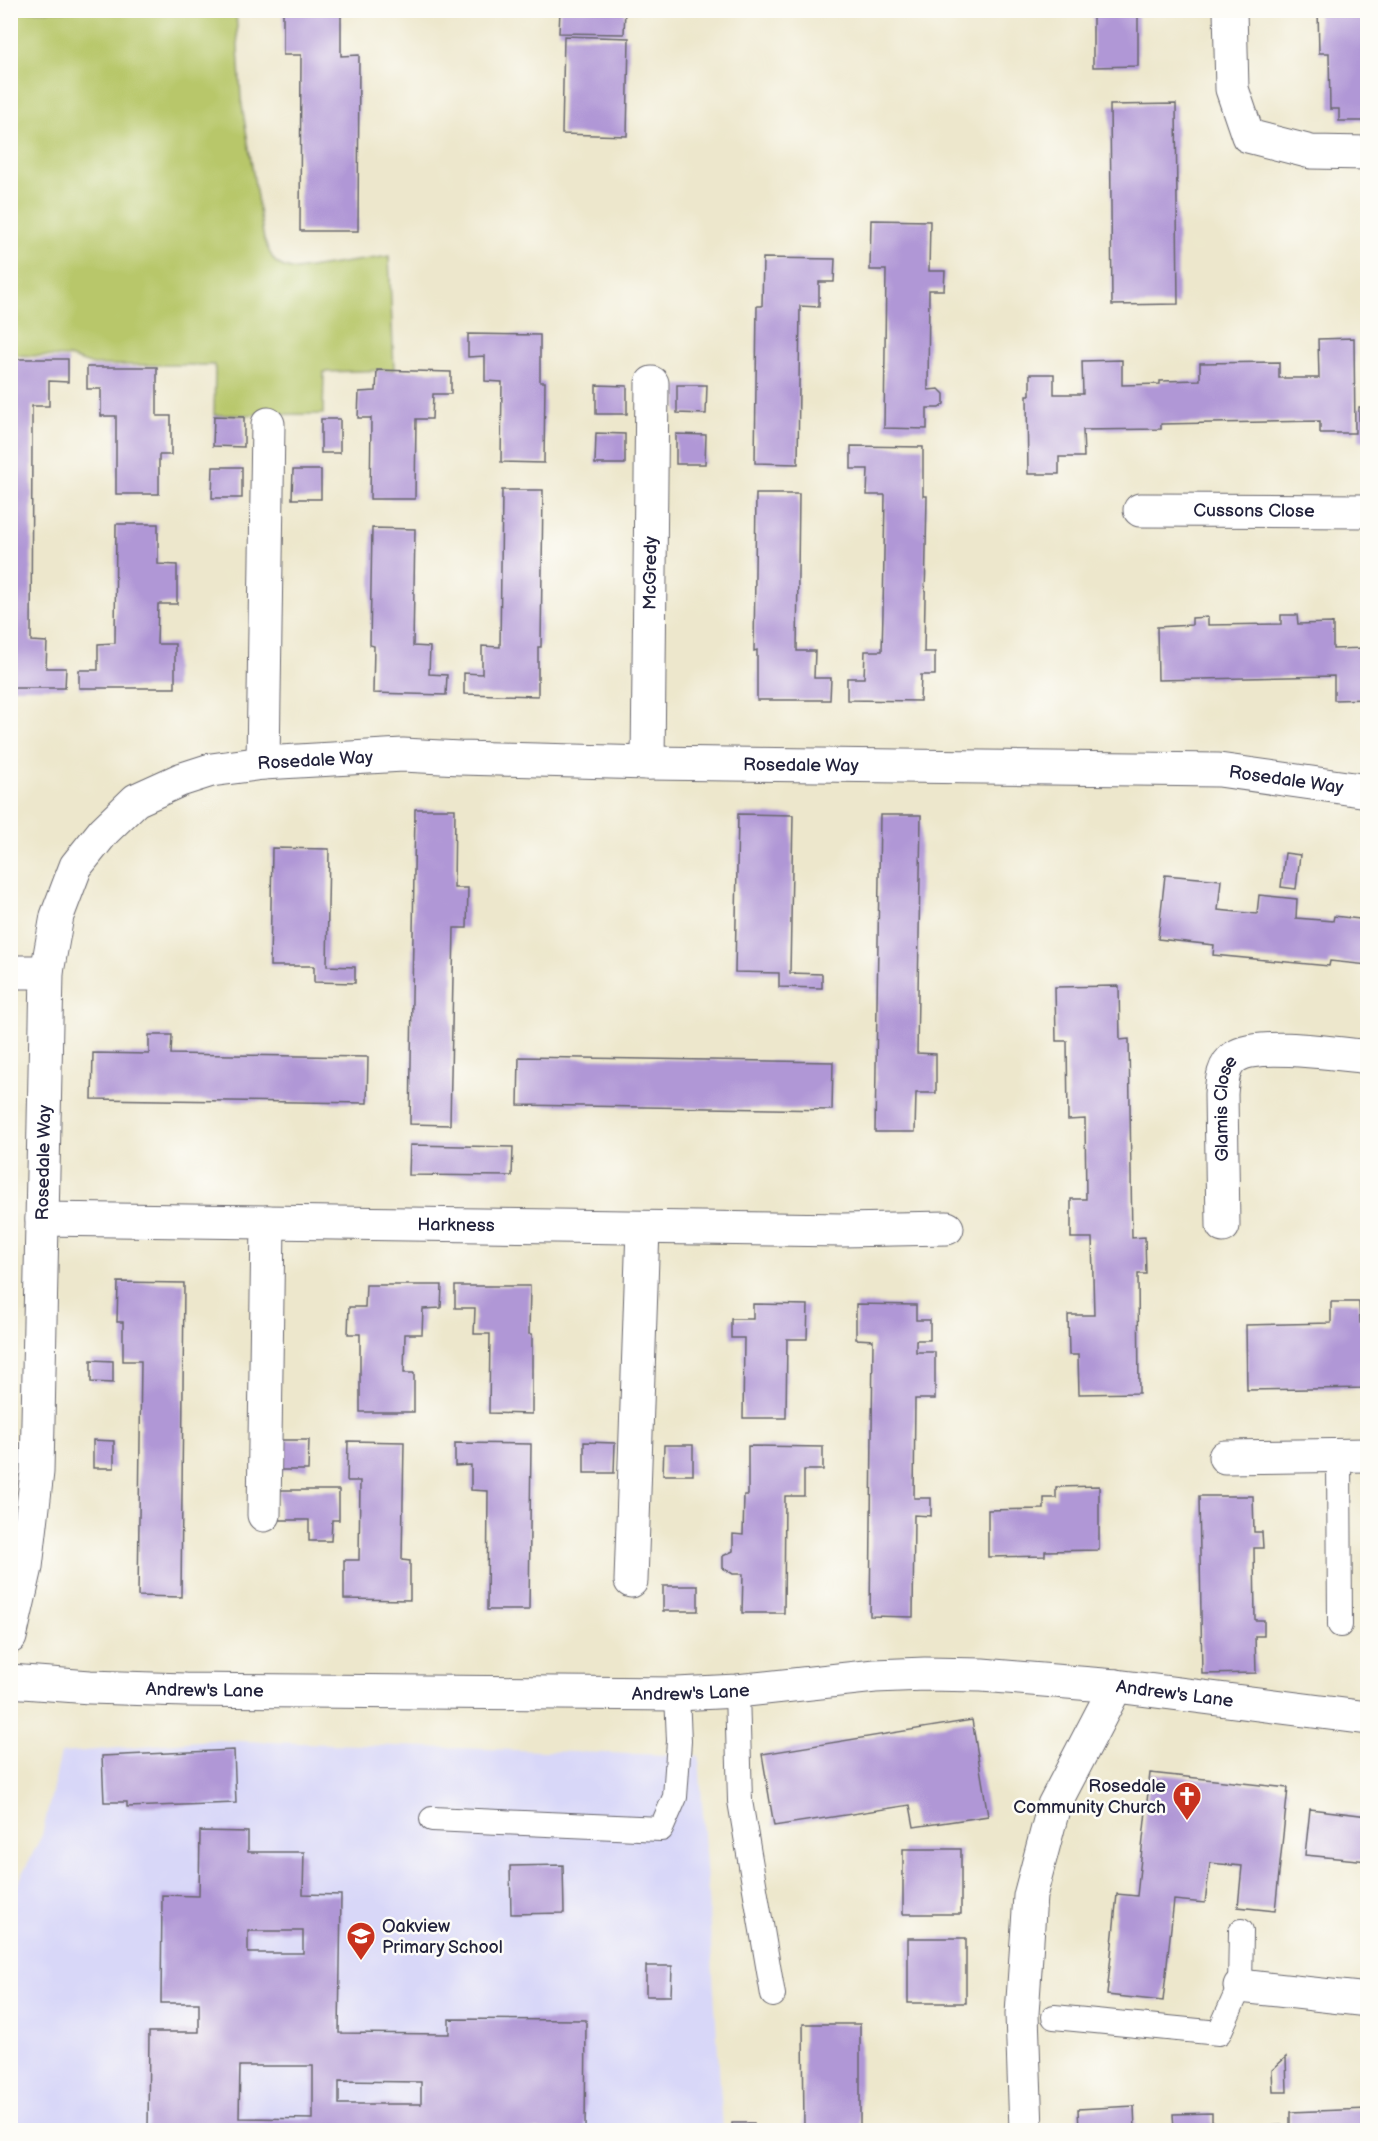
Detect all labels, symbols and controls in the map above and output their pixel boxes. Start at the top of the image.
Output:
street label: Cussons Close [1193,500,1315,521]
street label: McGredy [639,535,661,610]
street label: Rosedale Way [257,746,374,774]
street label: Rosedale Way [743,754,860,776]
street label: Rosedale Way [1228,761,1346,798]
street label: Glamis Close [1210,1050,1242,1162]
street label: Rosedale Way [32,1104,55,1221]
street label: Harkness [417,1214,495,1236]
street label: Andrew's Lane [1115,1676,1235,1711]
street label: Andrew's Lane [145,1678,264,1701]
street label: Andrew's Lane [632,1679,751,1705]
place label: Rosedale Community Church [1013,1776,1166,1818]
church icon: Rosedale Community Church [1171,1780,1203,1822]
place label: Oakview Primary School [382,1916,503,1958]
school or university icon: Oakview Primary School [345,1920,377,1962]

